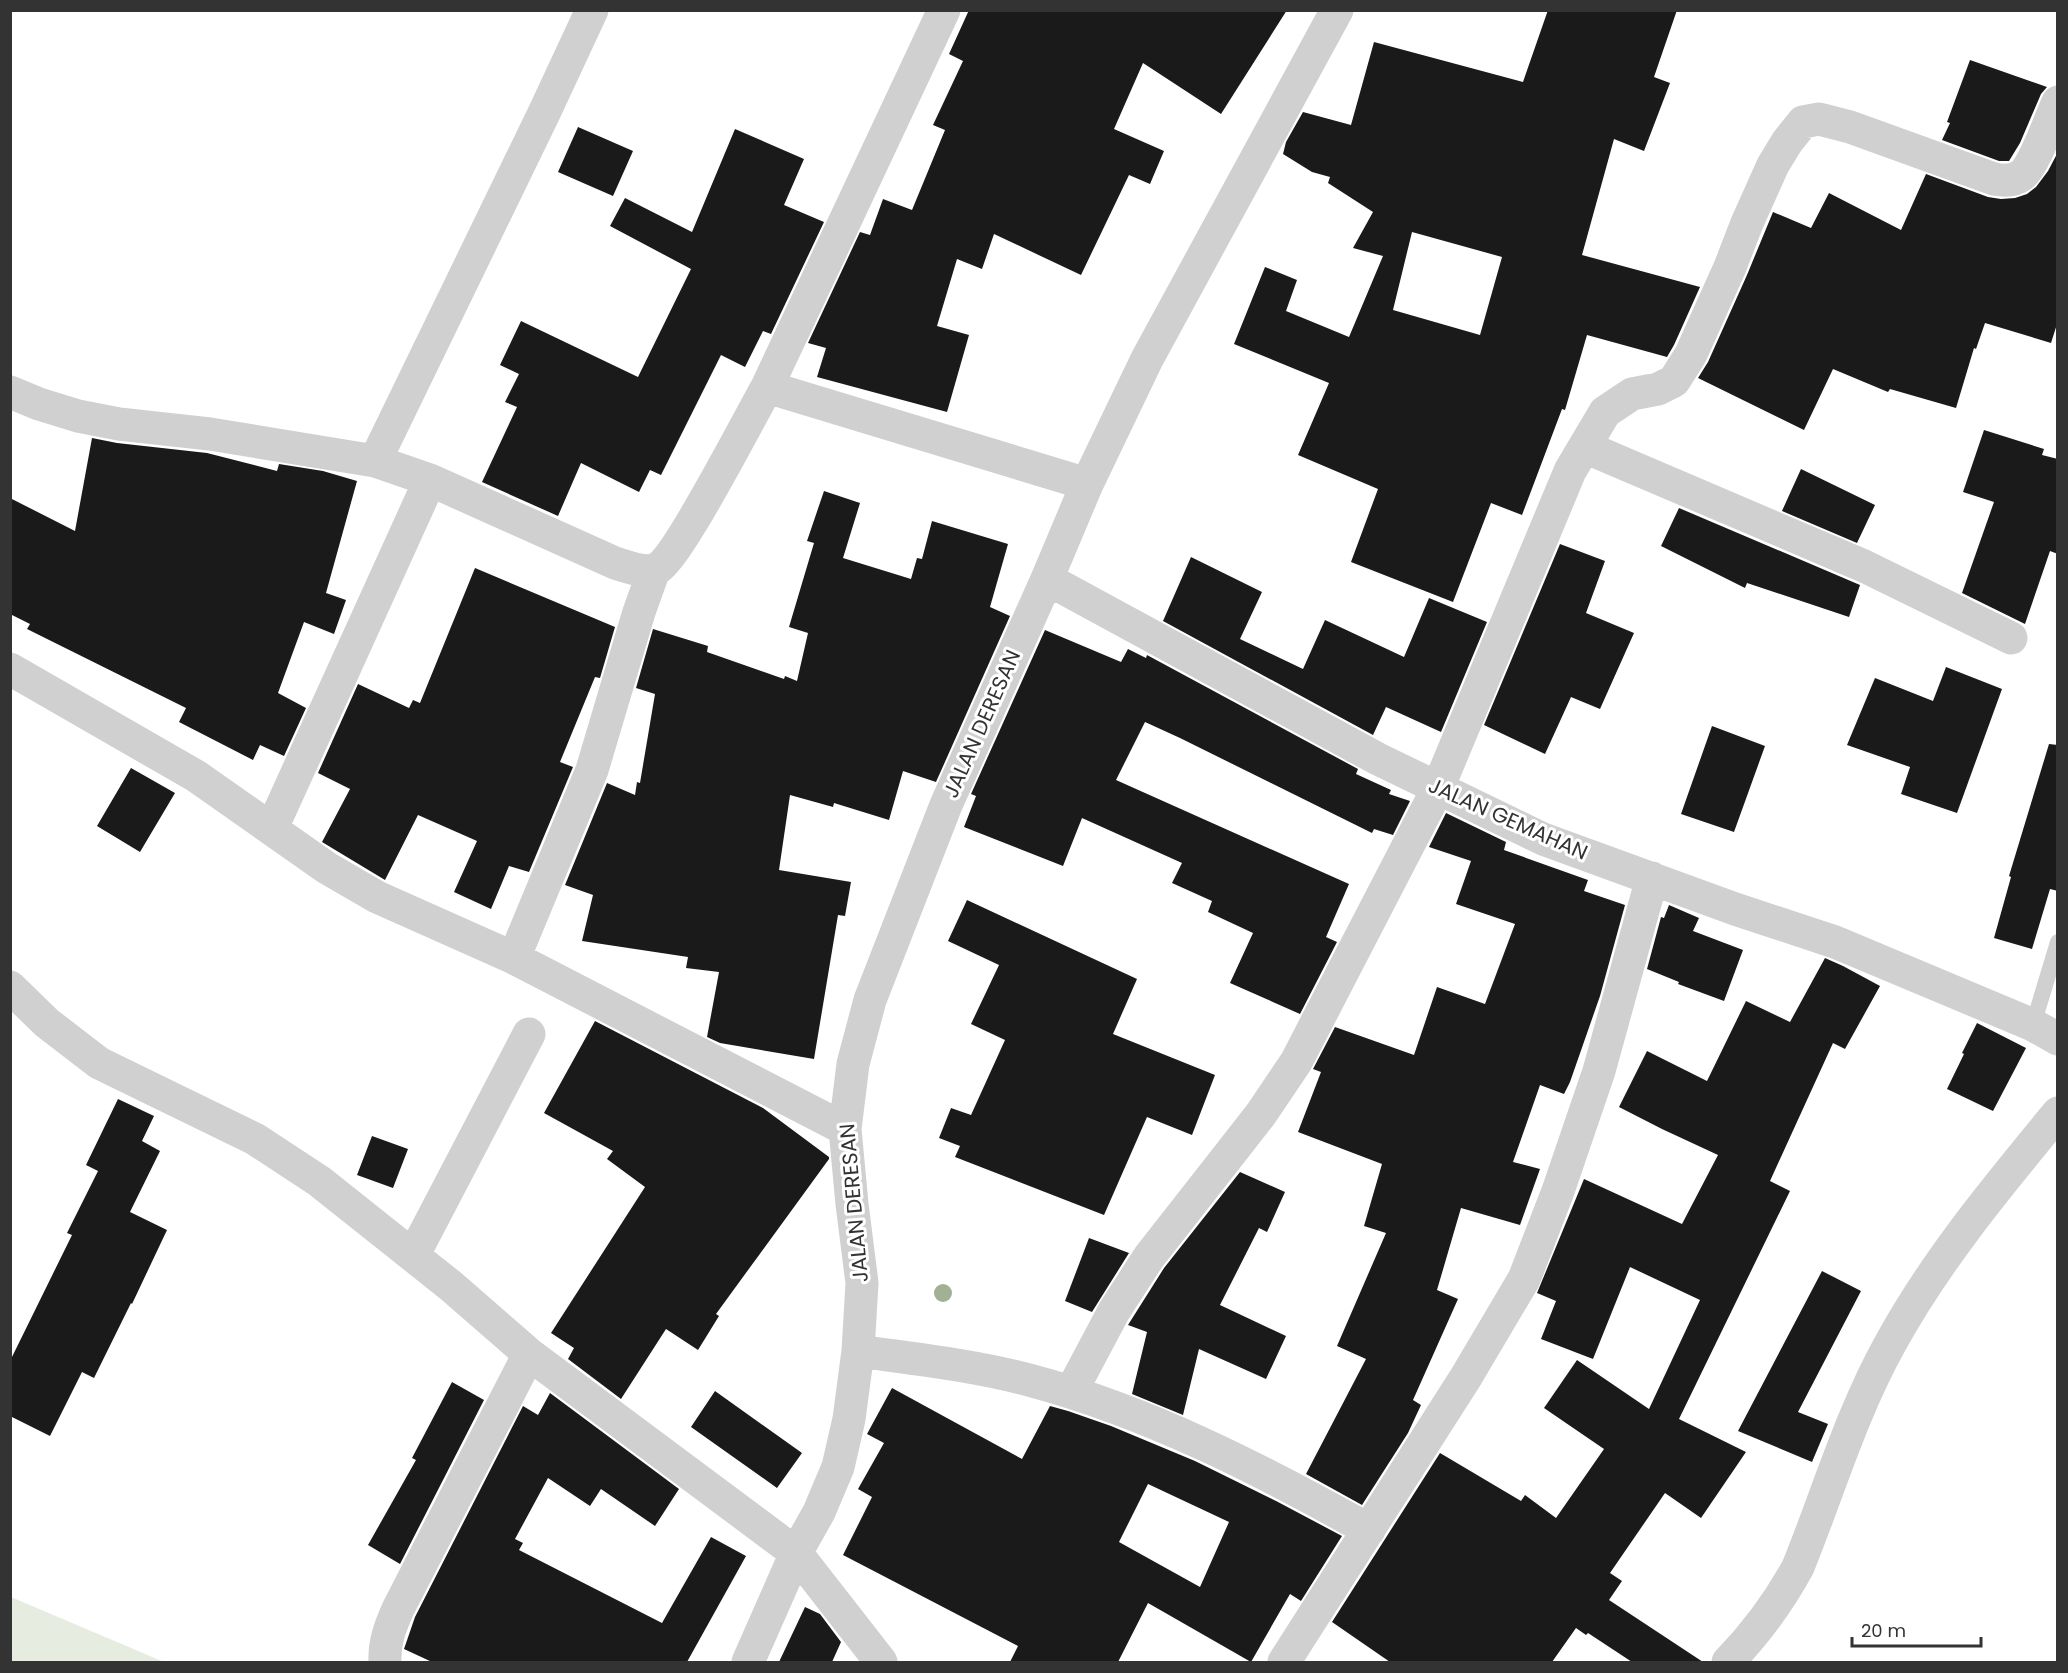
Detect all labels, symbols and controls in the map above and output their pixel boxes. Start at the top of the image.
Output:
street label: JALAN DERESAN [936,645,1027,802]
street label: JALAN GEMAHAN [1424,770,1593,867]
street label: JALAN DERESAN [832,1122,875,1284]
scale bar [1852,1610,1981,1648]
text: 20 m [1861,1618,1906,1643]

